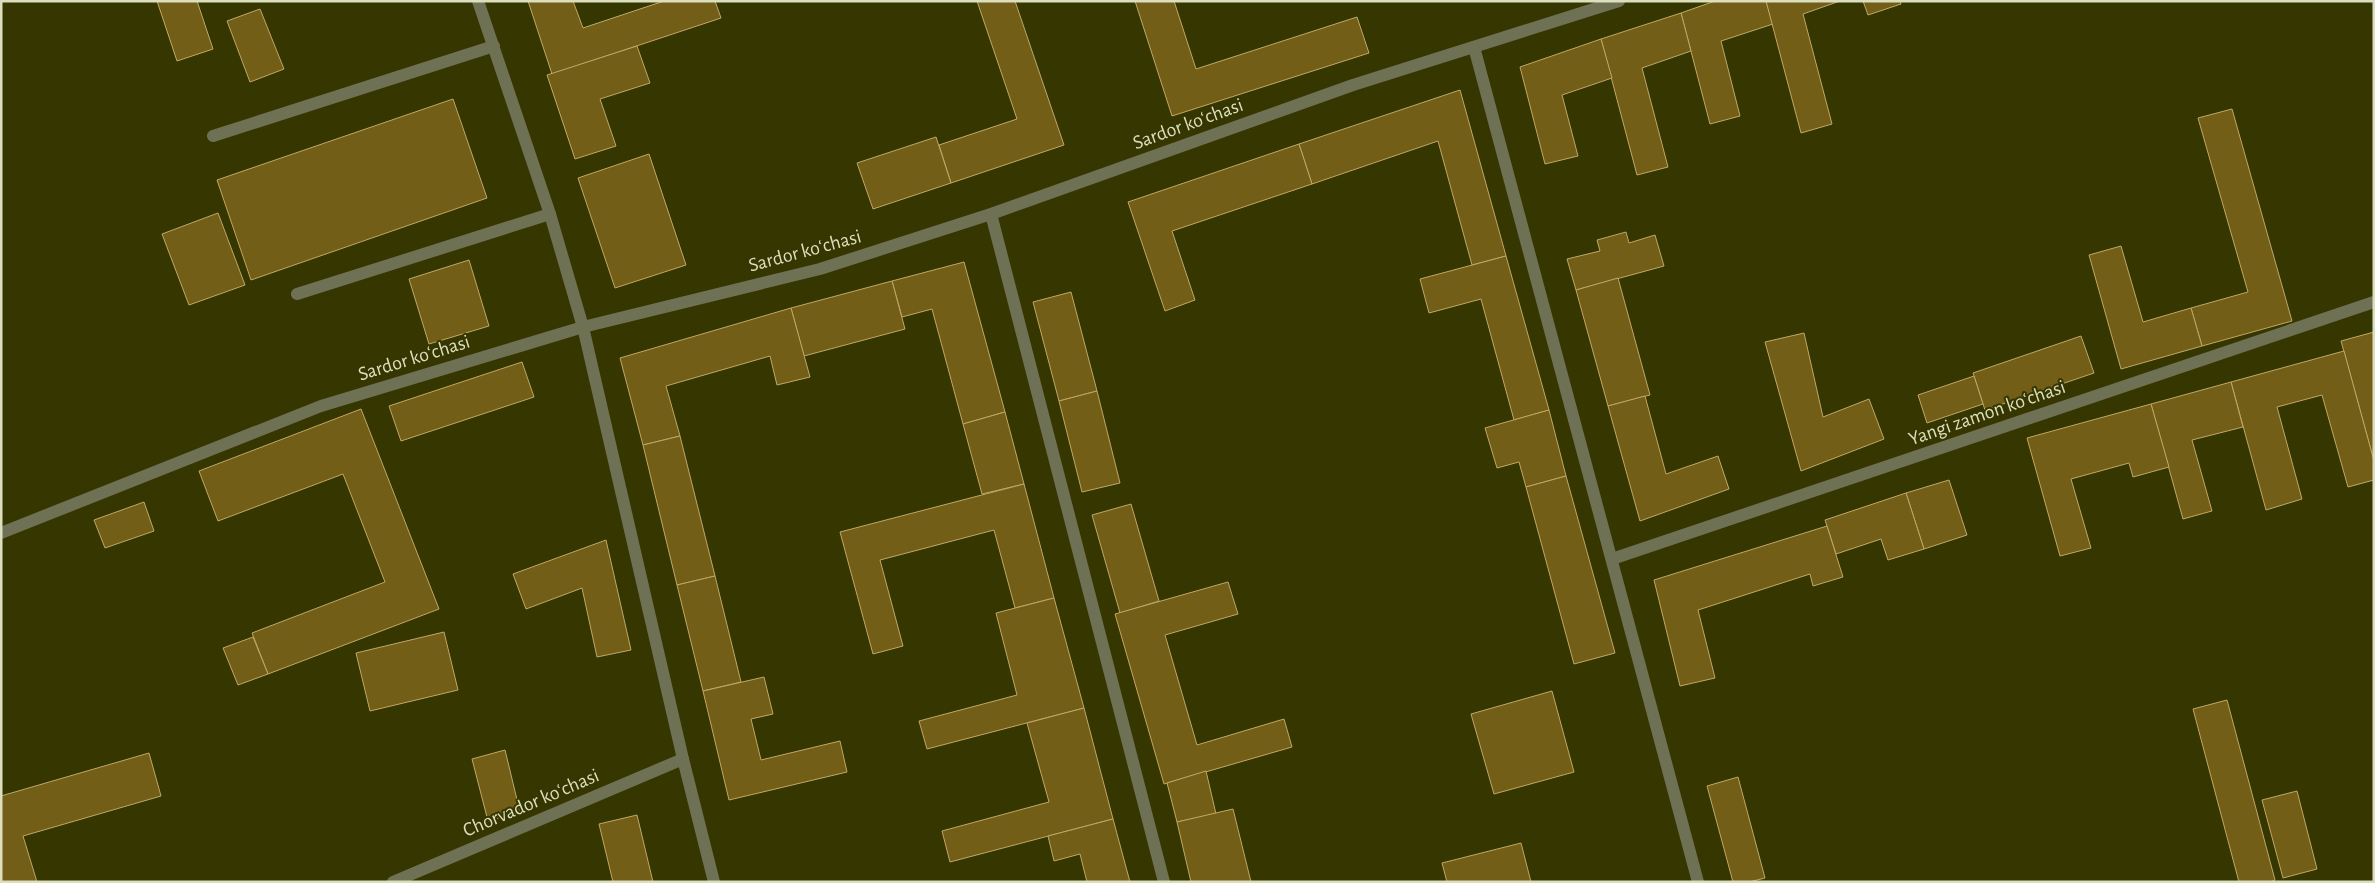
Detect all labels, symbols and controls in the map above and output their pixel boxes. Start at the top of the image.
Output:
street label: Sardor koʻchasi [1130,95,1246,153]
street label: Sardor koʻchasi [746,226,864,276]
street label: Sardor koʻchasi [356,332,472,384]
street label: Yangi zamon koʻchasi [1906,377,2068,449]
street label: Chorvador koʻchasi [460,765,602,841]

